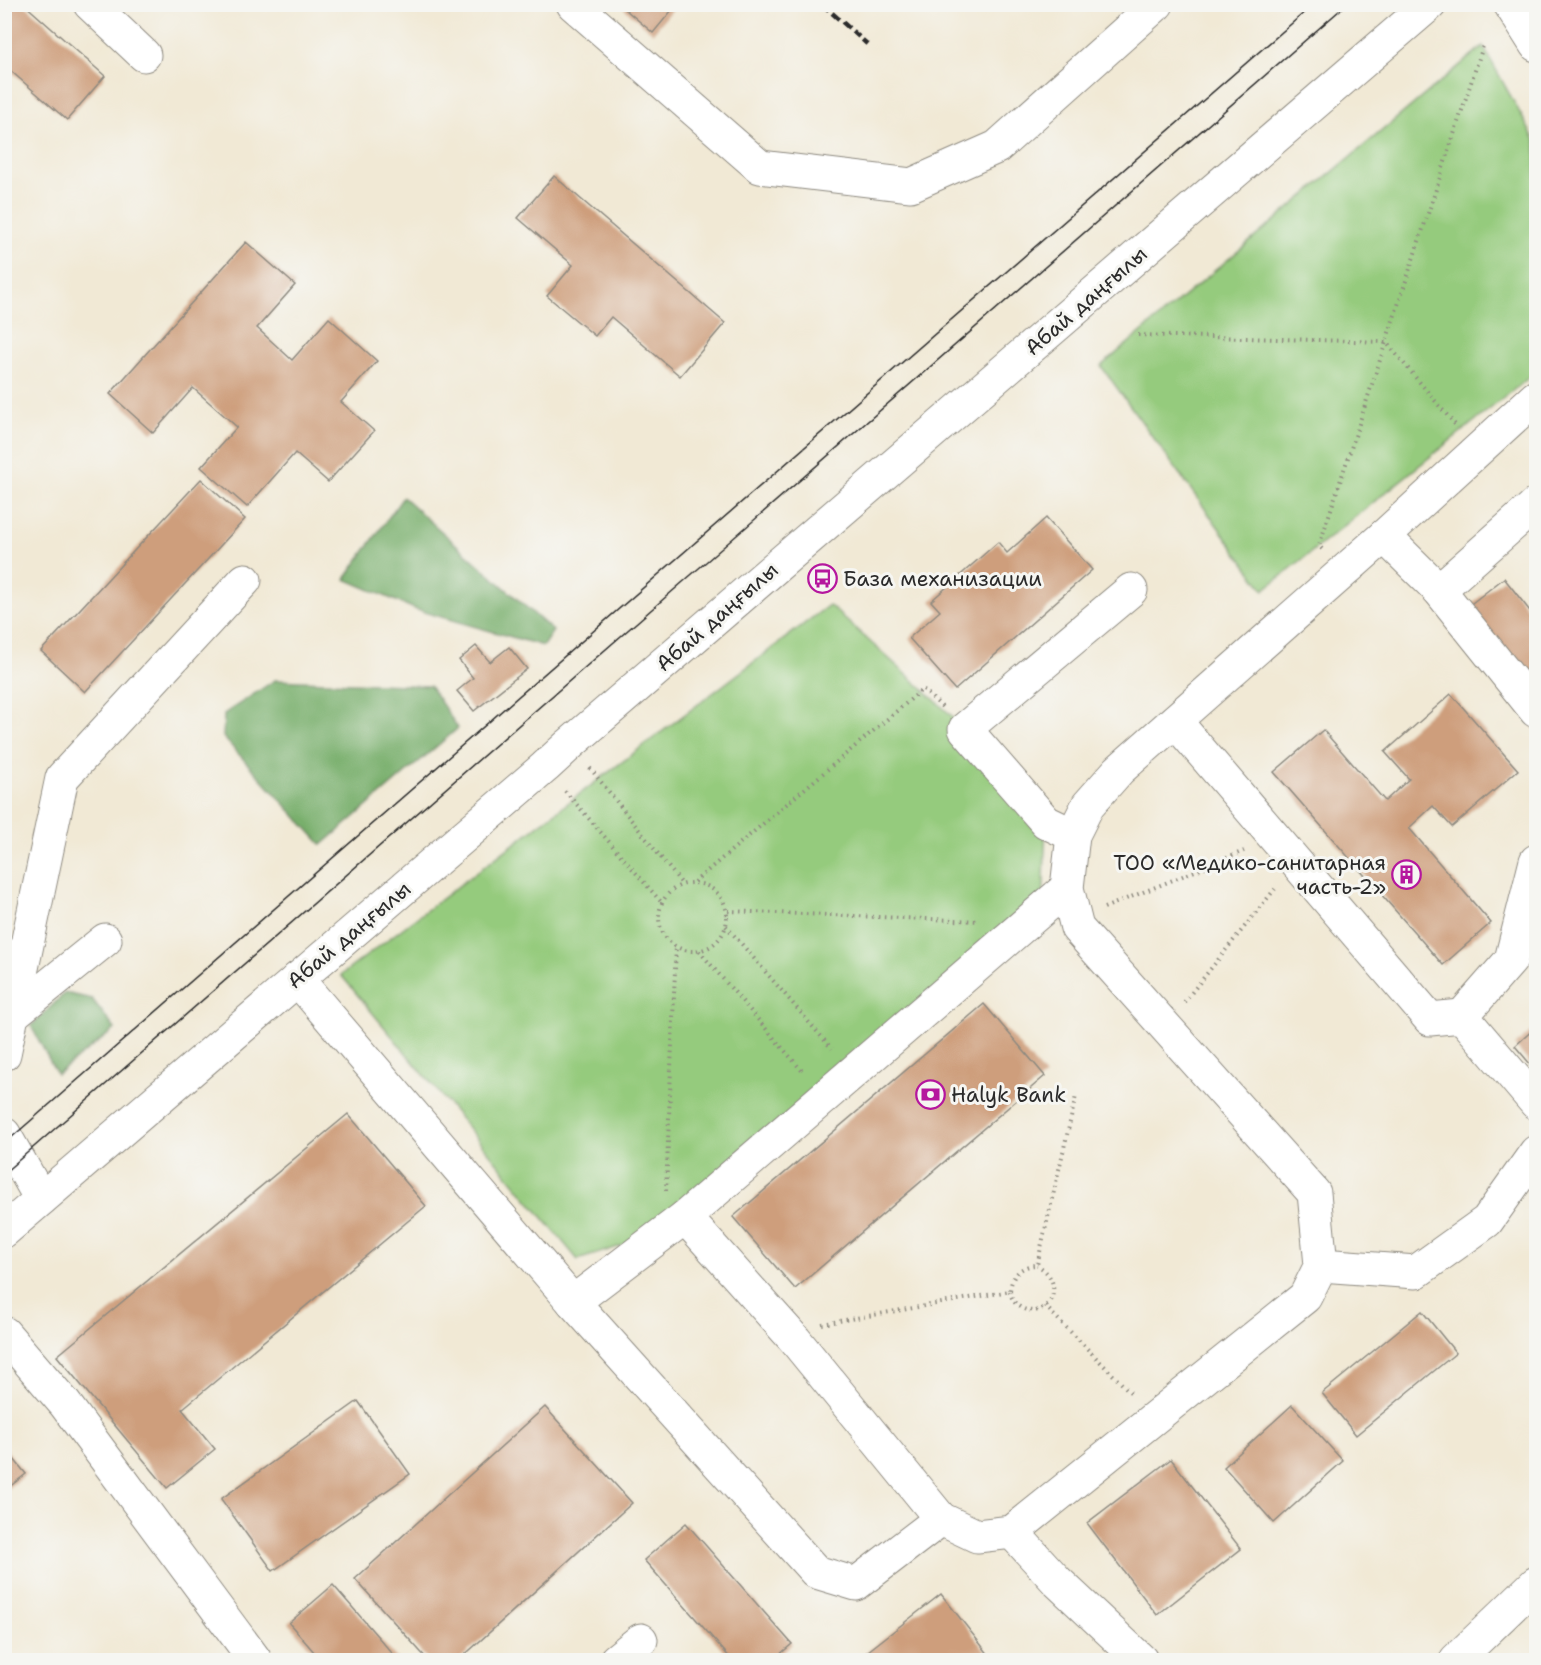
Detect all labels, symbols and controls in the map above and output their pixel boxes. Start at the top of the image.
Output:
street label: Абай даңғылы [1019,240,1153,362]
street label: Абай даңғылы [650,556,784,678]
bus stop icon: База механизации [806,563,838,595]
place label: База механизации [843,565,1042,593]
place label: ТОО «Медико-санитарная часть-2» [1113,849,1386,901]
building icon: ТОО «Медико-санитарная часть-2» [1391,859,1423,891]
street label: Абай даңғылы [281,875,417,995]
bank icon: Halyk Bank [914,1079,946,1111]
place label: Halyk Bank [951,1081,1066,1109]

